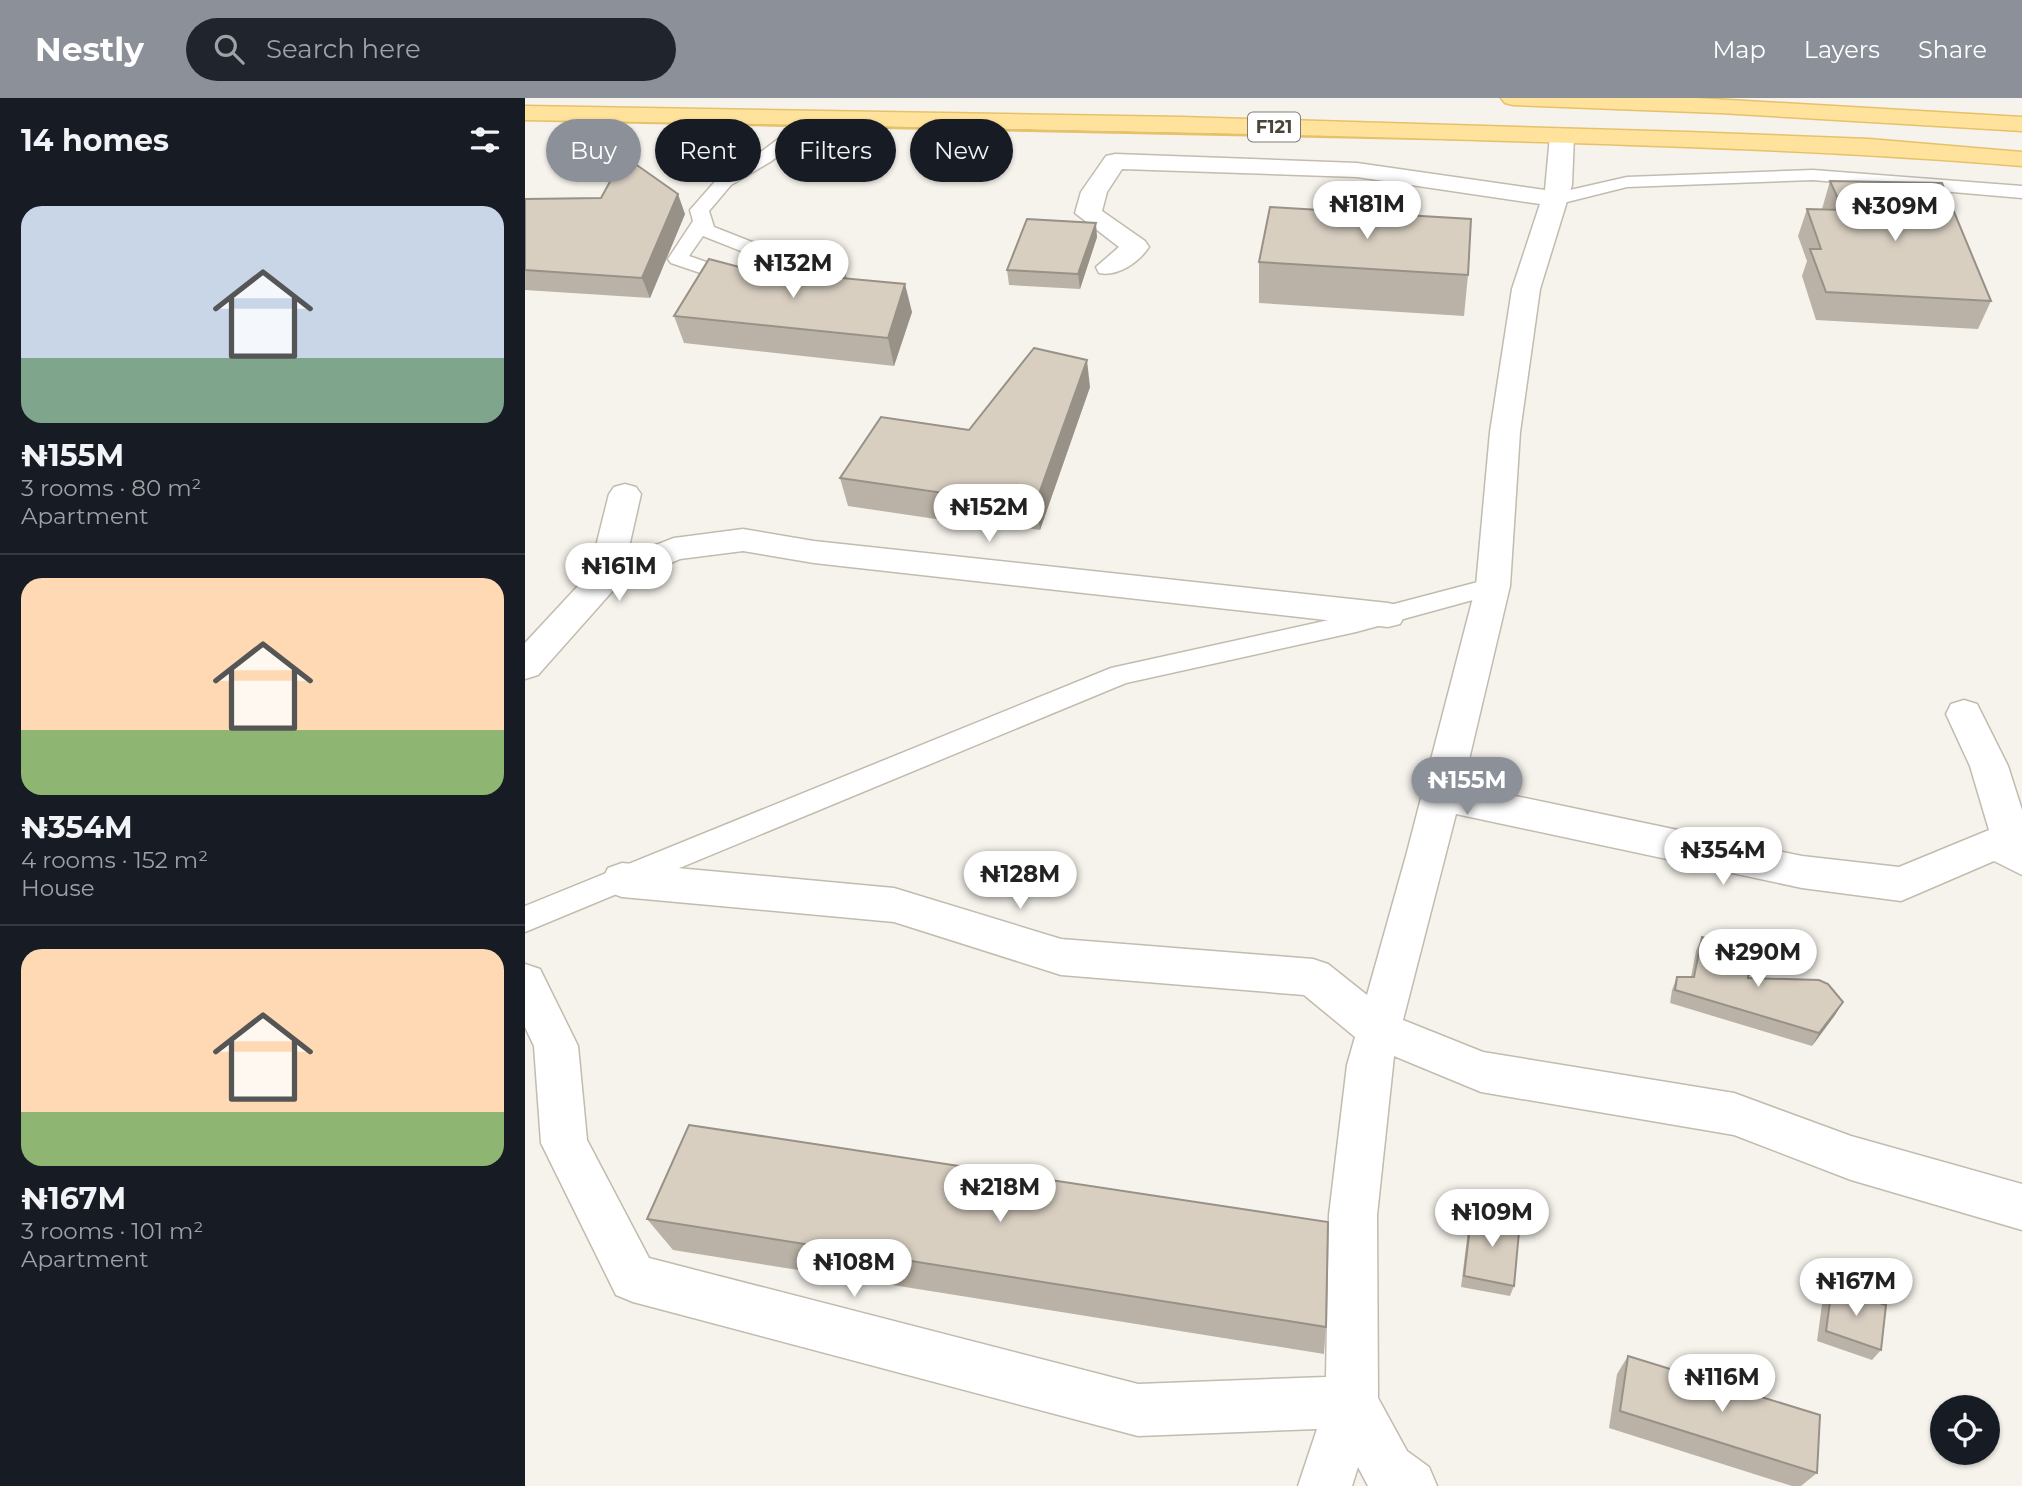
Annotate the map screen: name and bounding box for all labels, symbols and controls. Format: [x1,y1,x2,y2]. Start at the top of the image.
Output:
search box [186,18,676,81]
text: Nestly [35,29,144,69]
icon: search [210,30,248,68]
text: Search here [266,33,421,65]
text: Map [1712,35,1766,64]
text: Layers [1804,35,1880,64]
text: Share [1918,35,1987,64]
road number: F121 [1248,113,1300,142]
chip: Buy [546,119,641,182]
chip: Rent [655,119,761,182]
chip: Filters [775,119,896,182]
chip: New [910,119,1013,182]
icon: filters [466,121,504,159]
text: 14 homes [21,122,169,159]
pin: ₦181M [1318,181,1416,241]
pin: ₦309M [1846,184,1944,243]
text: ₦181M [1329,190,1405,218]
text: ₦309M [1852,192,1938,220]
pin: ₦132M [744,240,842,300]
text: ₦132M [754,249,832,277]
icon: home [200,251,326,377]
text: ₦155M [21,437,124,474]
text: 3 rooms · 80 m² [21,474,201,502]
pin: ₦152M [940,484,1038,544]
text: ₦152M [950,493,1028,521]
text: Apartment [21,502,149,530]
pin: ₦161M [570,544,668,603]
text: ₦161M [581,552,657,580]
icon: home [200,623,326,749]
pin: ₦155M [1418,758,1516,817]
text: ₦155M [1427,766,1507,794]
text: ₦354M [21,809,133,846]
pin: ₦354M [1674,828,1772,887]
text: ₦354M [1680,836,1766,864]
text: 4 rooms · 152 m² [21,846,208,874]
pin: ₦128M [971,852,1069,911]
text: ₦128M [980,860,1060,888]
text: House [21,874,95,902]
pin: ₦290M [1709,930,1807,989]
text: ₦290M [1715,938,1801,966]
icon: home [200,994,326,1120]
pin: ₦218M [951,1164,1049,1224]
text: ₦218M [960,1173,1040,1201]
text: ₦167M [21,1180,126,1217]
pin: ₦109M [1443,1190,1541,1249]
text: ₦109M [1451,1198,1533,1226]
text: 3 rooms · 101 m² [21,1217,203,1245]
pin: ₦108M [805,1240,903,1299]
text: Apartment [21,1245,149,1273]
text: ₦108M [813,1248,895,1276]
pin: ₦167M [1807,1258,1905,1318]
text: ₦167M [1816,1267,1896,1295]
pin: ₦116M [1673,1354,1771,1414]
text: ₦116M [1684,1363,1760,1391]
map controls [1930,1395,2000,1465]
button: locate [1930,1395,2000,1465]

